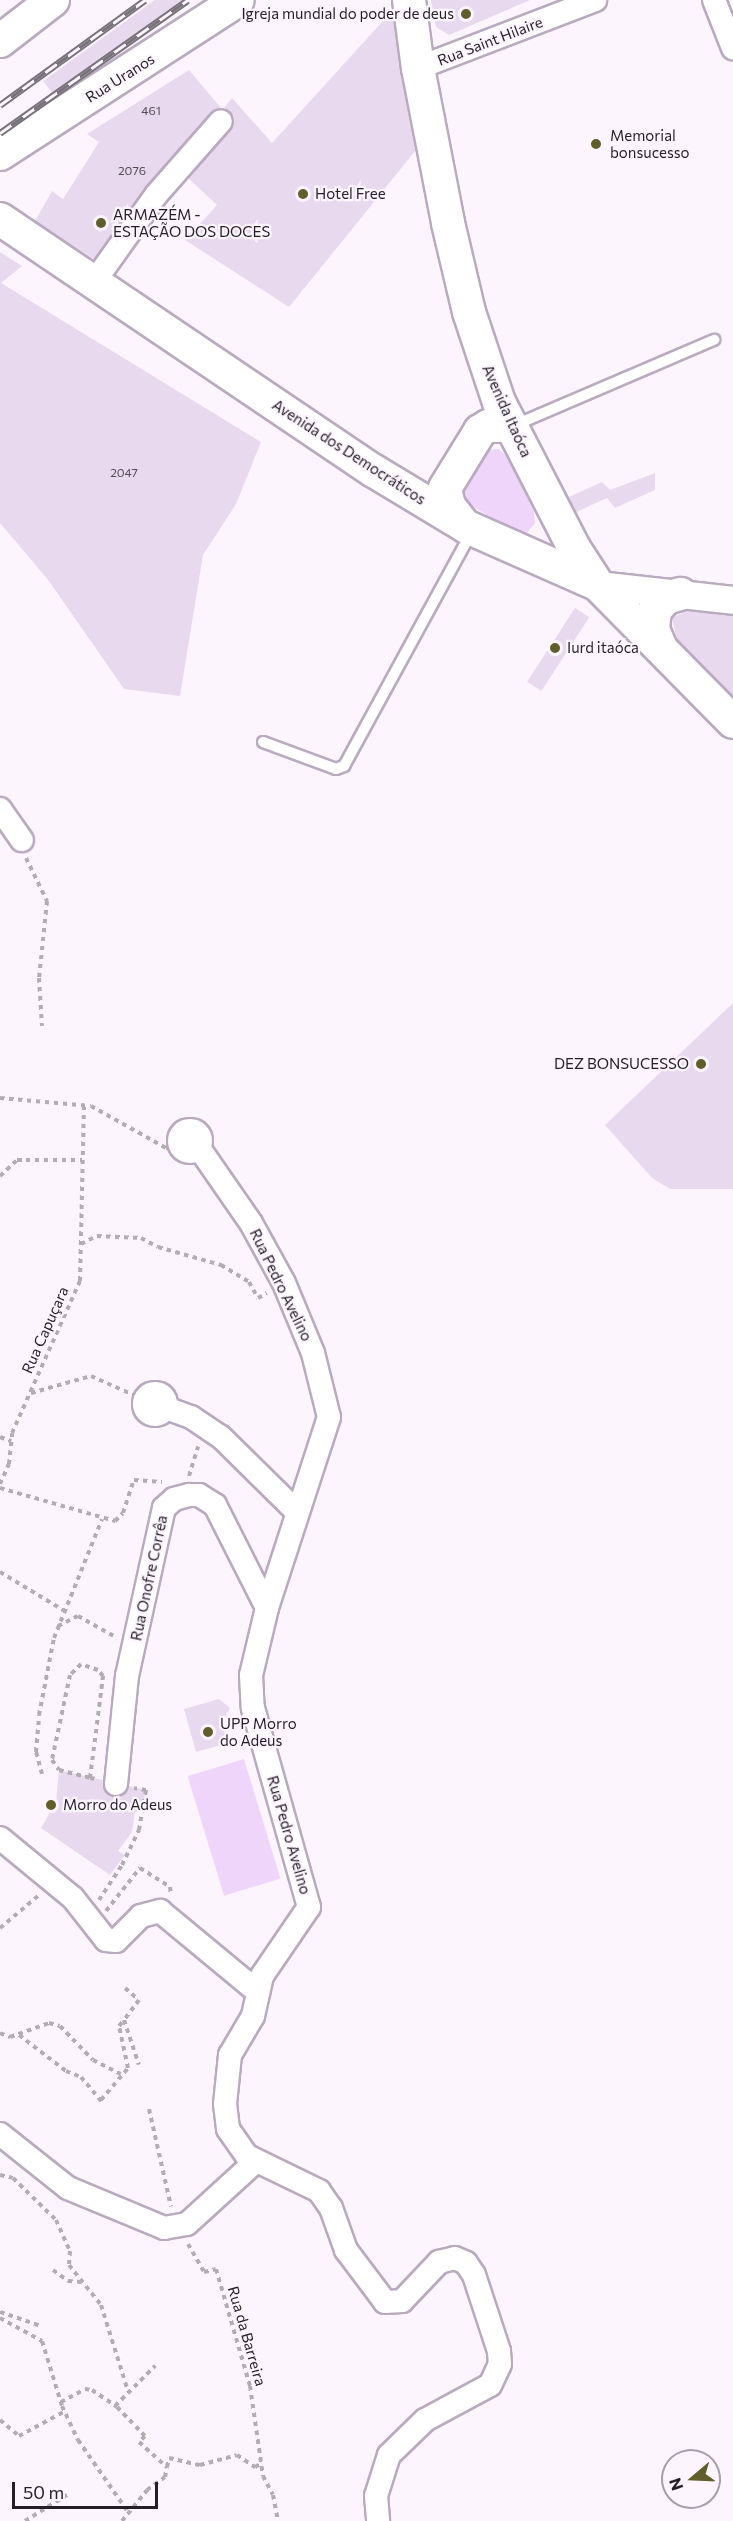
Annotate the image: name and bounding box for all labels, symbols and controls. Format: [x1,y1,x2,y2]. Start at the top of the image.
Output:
place label: Igreja mundial do poder de deus [241,5,454,23]
marker: Igreja mundial do poder de deus [459,7,473,21]
street label: Rua Saint Hilaire [435,13,545,69]
street label: Rua Uranos [82,50,158,106]
house number: 461 [141,104,161,118]
place label: Memorial bonsucesso [610,126,690,161]
marker: Memorial bonsucesso [587,135,605,153]
house number: 2076 [118,164,146,178]
place label: Hotel Free [315,185,386,203]
marker: Hotel Free [296,187,310,201]
place label: ARMAZÉM - ESTAÇÃO DOS DOCES [113,205,270,240]
marker: ARMAZÉM - ESTAÇÃO DOS DOCES [94,216,108,230]
street label: Avenida Itaóca [479,362,535,460]
street label: Avenida dos Democráticos [269,396,429,508]
house number: 2047 [110,466,138,480]
place label: Iurd itaóca [567,639,639,657]
marker: Iurd itaóca [548,641,562,655]
place label: DEZ BONSUCESSO [554,1055,689,1073]
marker: DEZ BONSUCESSO [694,1057,708,1071]
street label: Rua Pedro Avelino [246,1226,316,1344]
street label: Rua Capuçara [18,1284,72,1376]
street label: Rua Onofre Corrêa [127,1514,171,1642]
place label: UPP Morro do Adeus [220,1714,297,1749]
marker: UPP Morro do Adeus [201,1725,215,1739]
street label: Rua Pedro Avelino [263,1774,315,1896]
place label: Morro do Adeus [63,1796,172,1814]
marker: Morro do Adeus [44,1798,58,1812]
street label: Rua da Barreira [224,2284,270,2388]
north arrow [661,2449,721,2509]
scale bar [15,2470,160,2508]
text: N [664,2476,686,2493]
text: 50 m [23,2481,64,2503]

